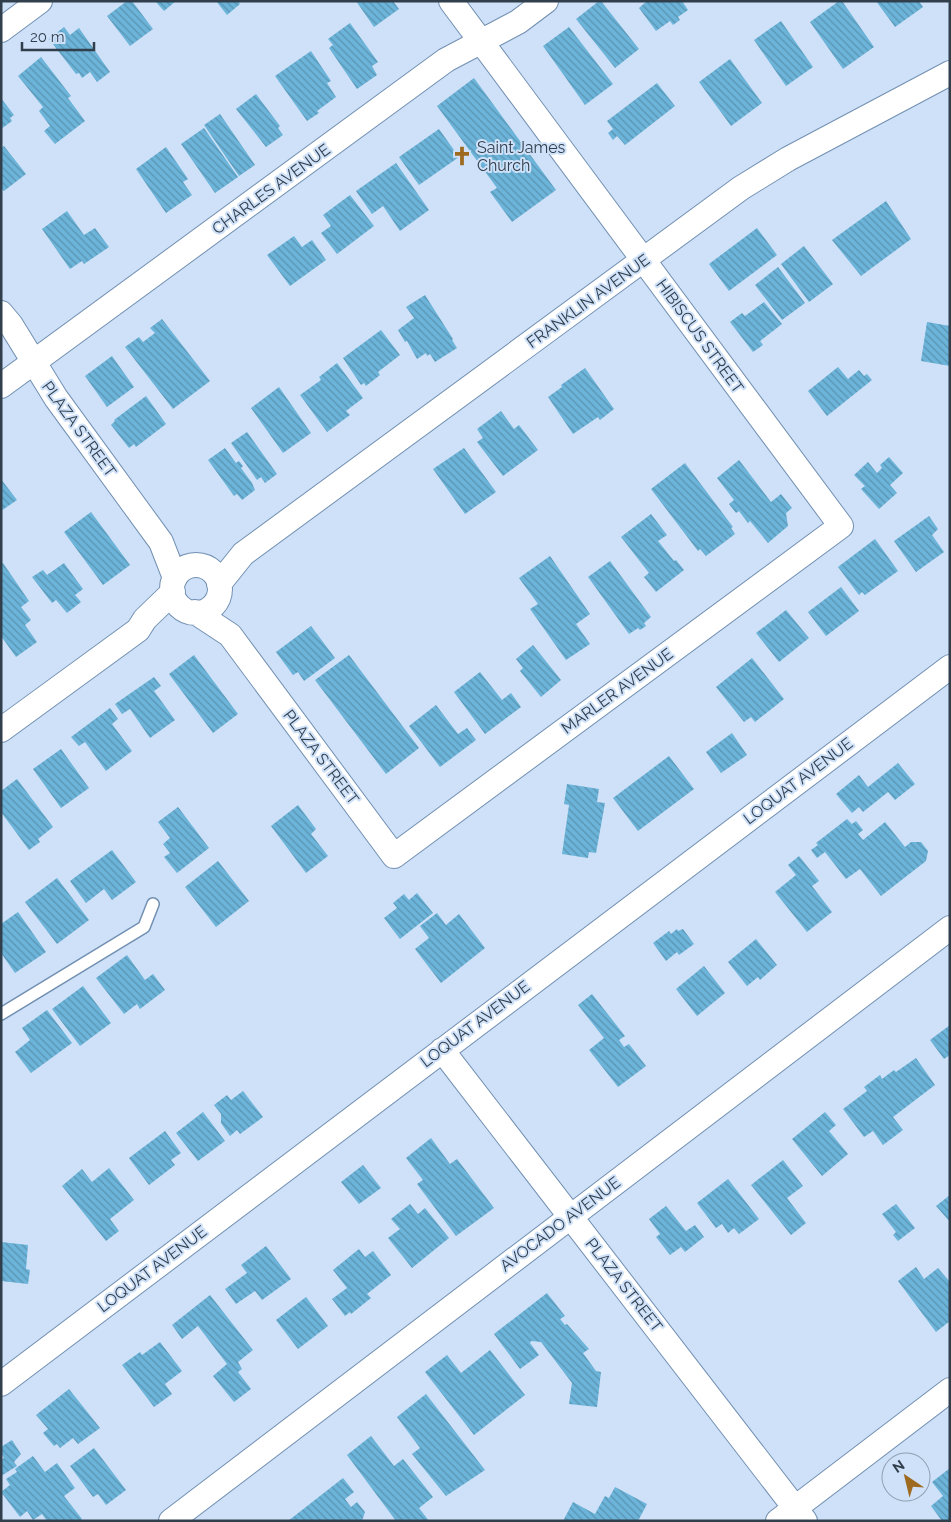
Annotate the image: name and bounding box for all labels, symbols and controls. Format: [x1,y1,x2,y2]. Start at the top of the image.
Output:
scale bar [22,20,95,52]
text: 20 m [30,28,65,46]
place label: Saint James Church [477,138,566,175]
street label: CHARLES AVENUE [208,140,334,238]
church icon: Saint James Church [451,145,473,167]
street label: FRANKLIN AVENUE [523,250,653,352]
street label: HIBISCUS STREET [652,275,748,397]
street label: PLAZA STREET [38,377,120,481]
street label: MARLER AVENUE [558,644,677,738]
street label: PLAZA STREET [279,706,363,808]
street label: LOQUAT AVENUE [740,734,857,828]
street label: LOQUAT AVENUE [417,977,534,1071]
street label: AVOCADO AVENUE [496,1172,624,1275]
street label: LOQUAT AVENUE [94,1222,211,1316]
street label: PLAZA STREET [582,1234,667,1336]
north arrow [881,1452,931,1502]
text: N [890,1457,908,1476]

